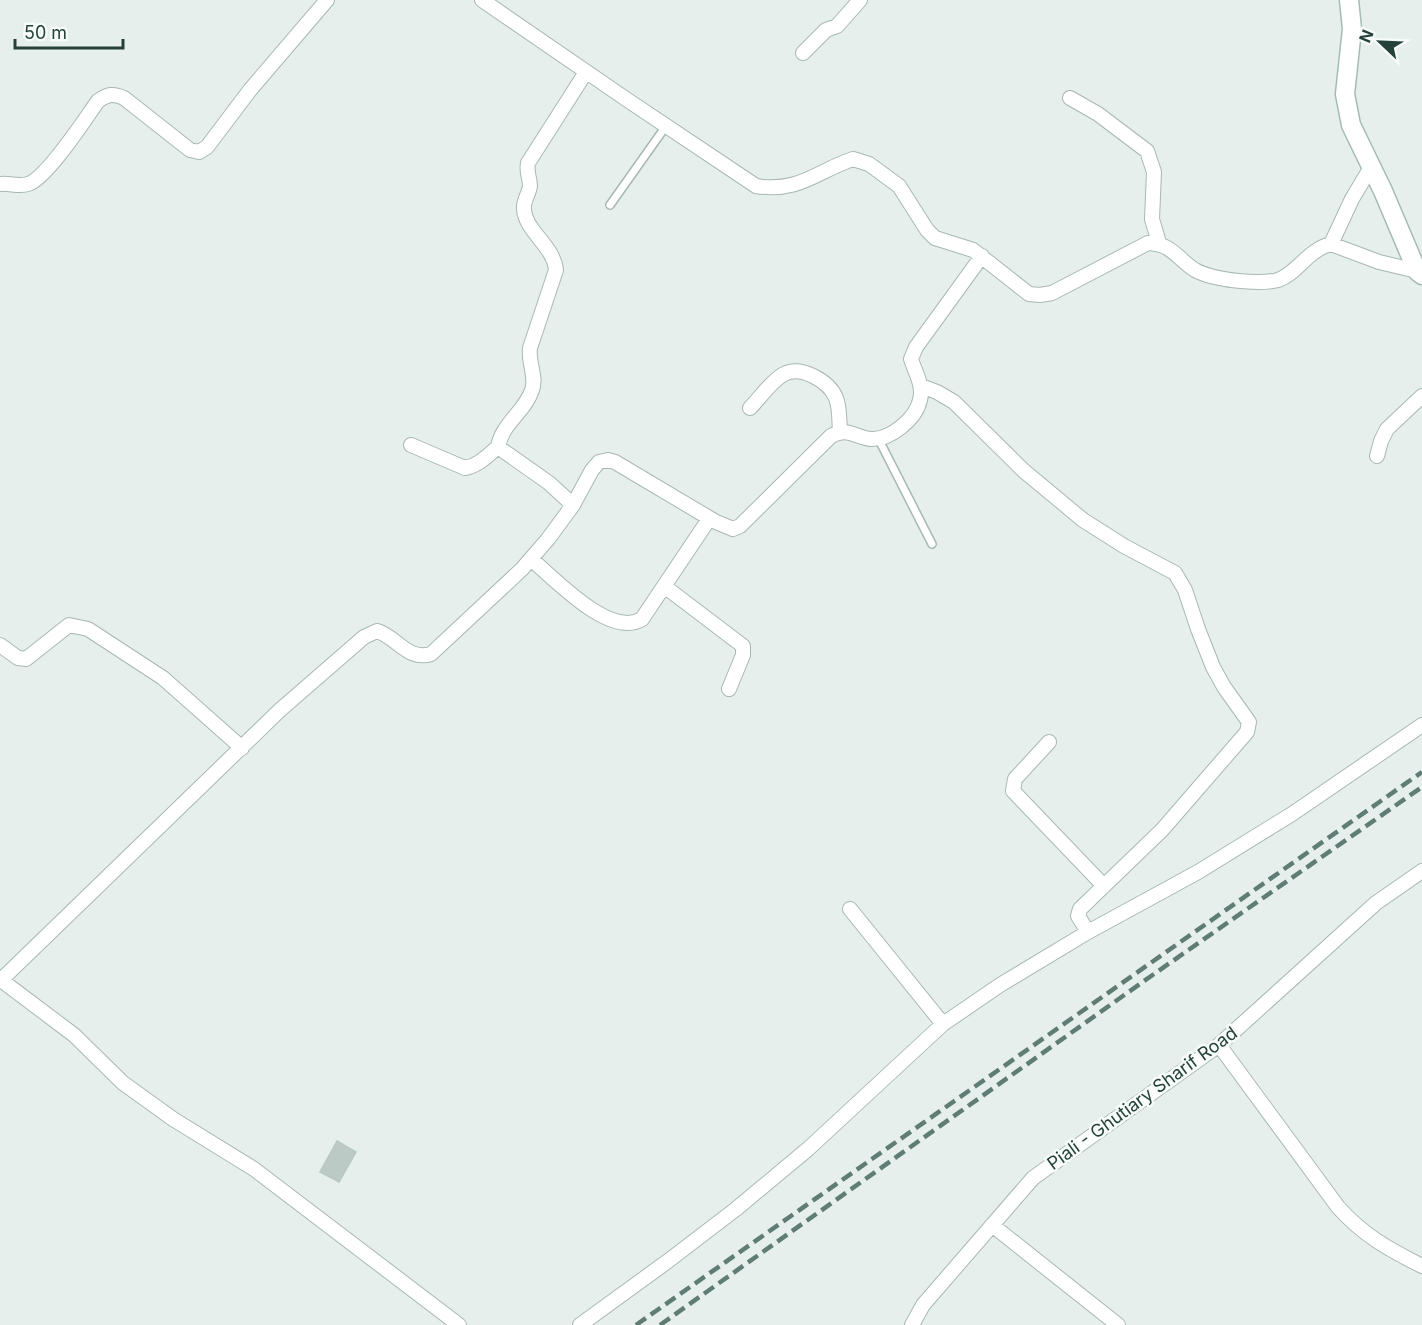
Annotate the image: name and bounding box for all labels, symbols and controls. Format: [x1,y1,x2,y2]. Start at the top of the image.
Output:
scale bar [15,12,123,50]
north arrow [1350,12,1410,72]
text: 50 m [24,22,67,43]
text: N [1355,27,1378,46]
street label: Piali - Ghutiary Sharif Road [1043,1022,1241,1174]

